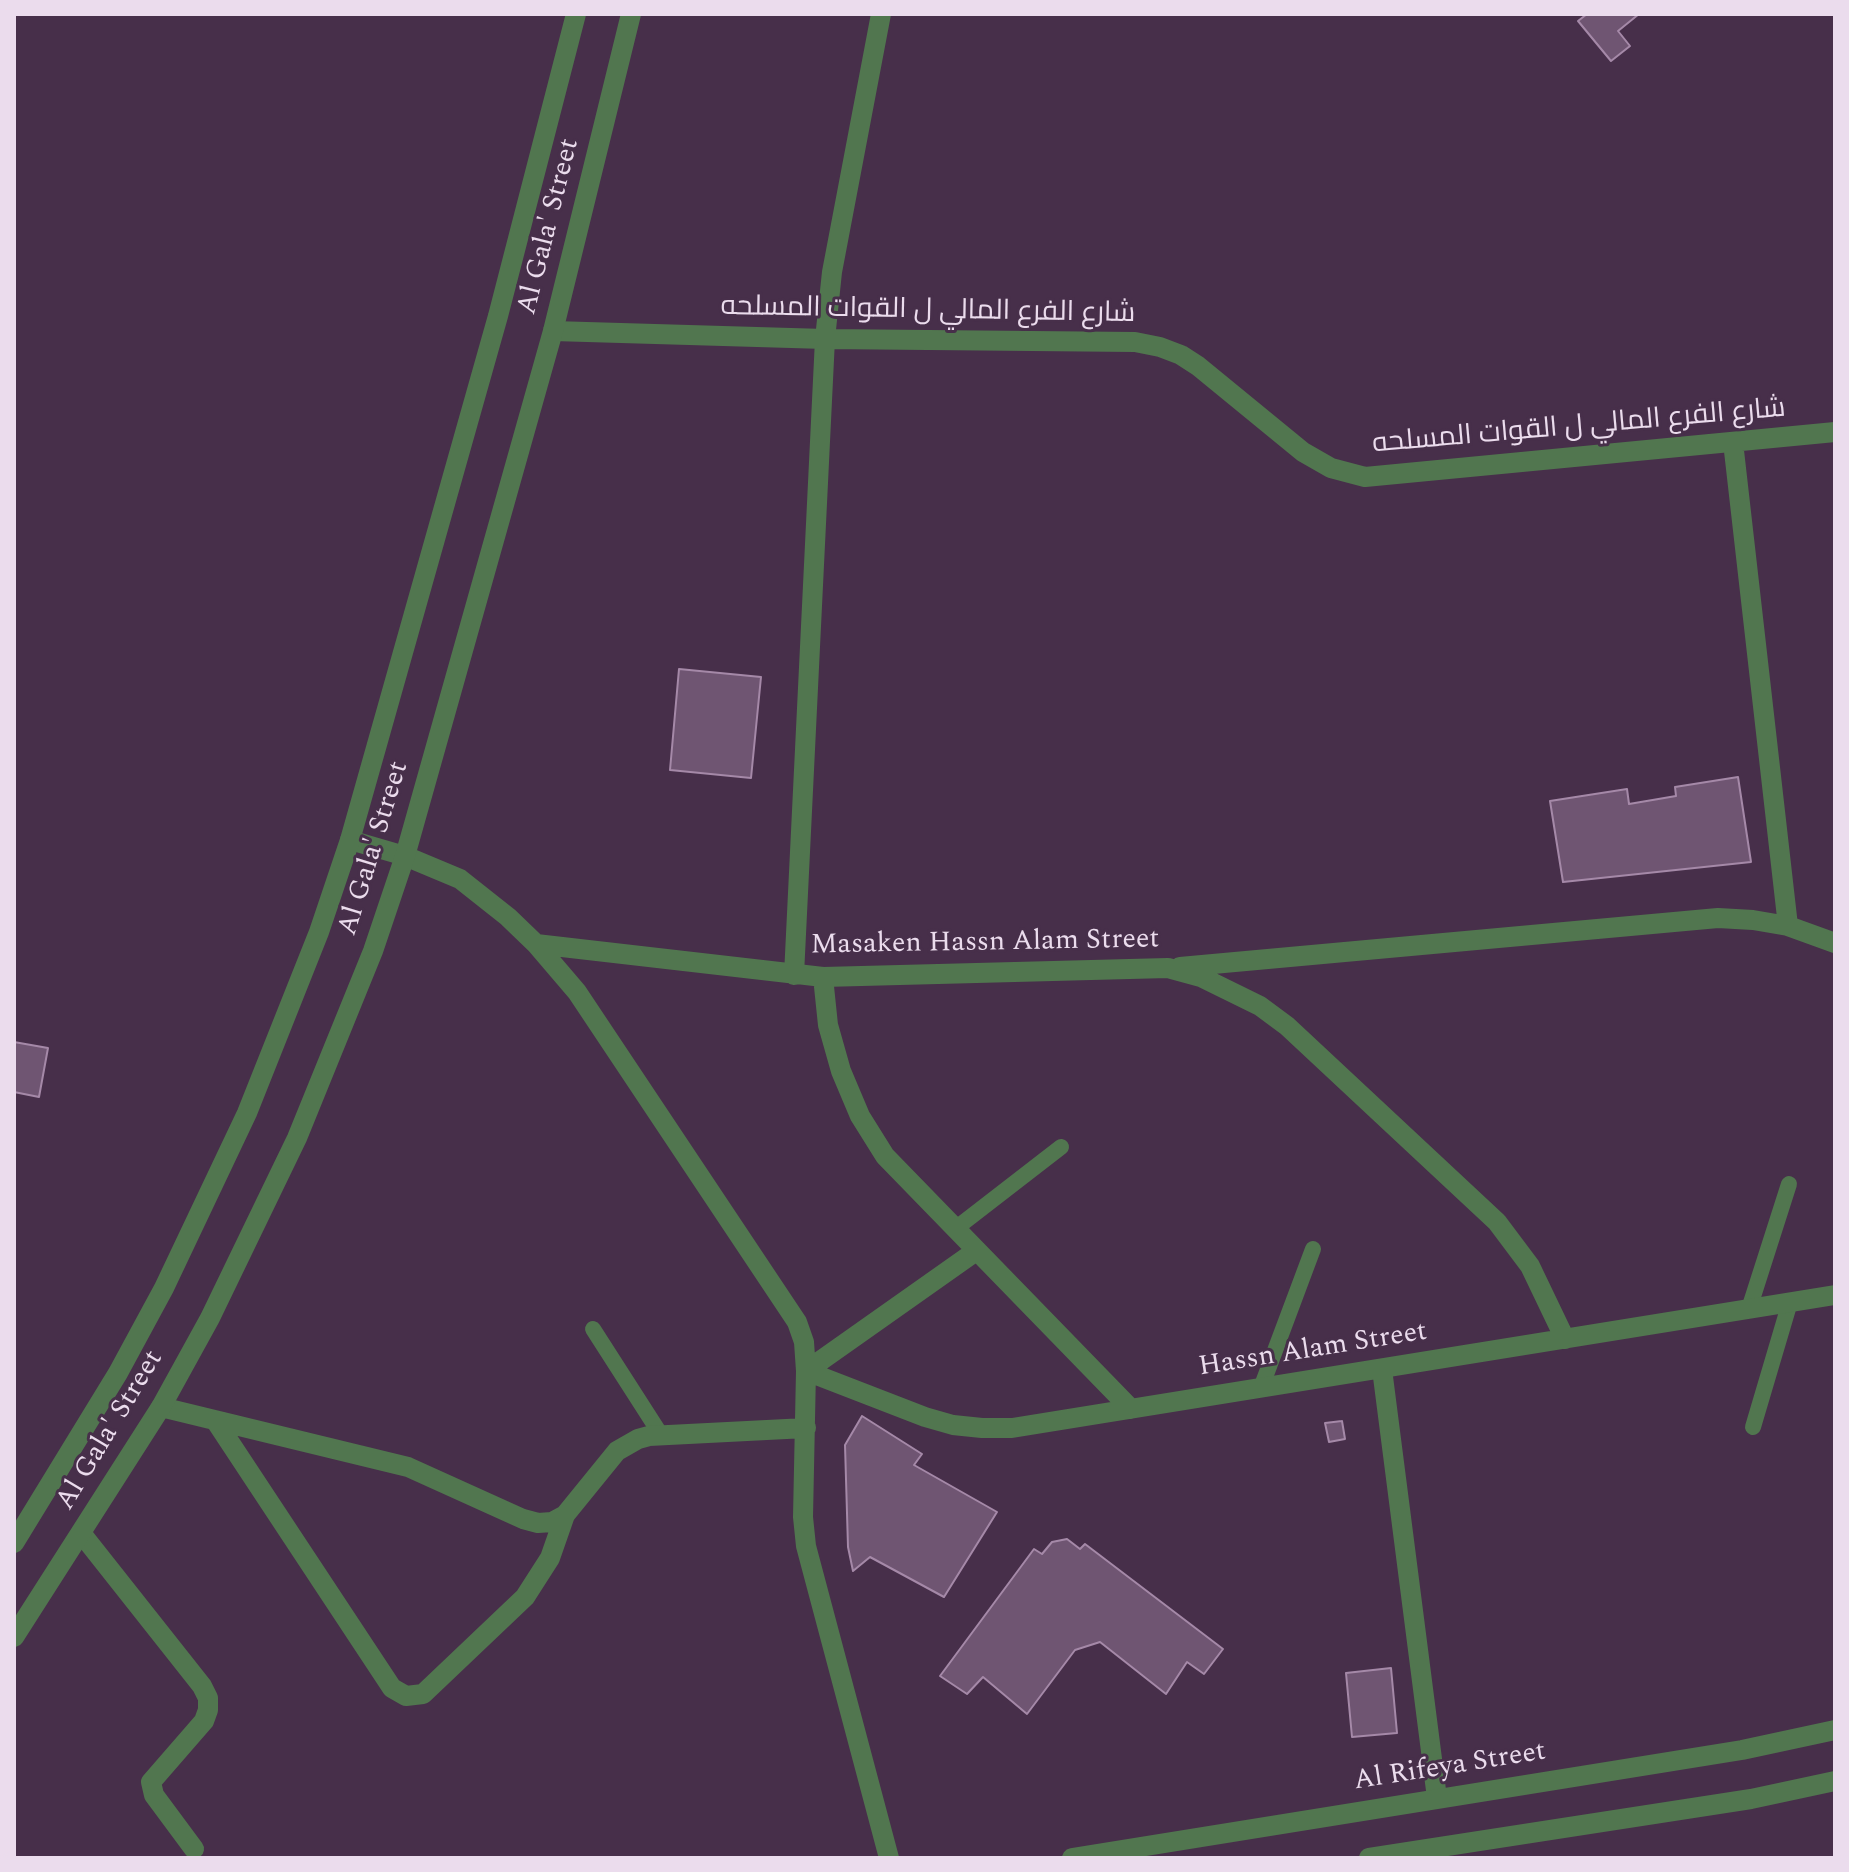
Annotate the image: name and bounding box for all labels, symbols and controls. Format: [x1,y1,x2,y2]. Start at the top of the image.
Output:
street label: Al Gala' Street [512,135,588,319]
street label: شارع الفرع المالي ل القوات المسلحه [720,292,1136,332]
street label: شارع الفرع المالي ل القوات المسلحه [1371,393,1787,463]
street label: Al Gala' Street [333,758,417,940]
street label: Masaken Hassn Alam Street [810,924,1160,964]
street label: Hassn Alam Street [1196,1316,1430,1386]
street label: Al Gala' Street [50,1345,172,1517]
street label: Al Rifeya Street [1352,1736,1548,1800]

